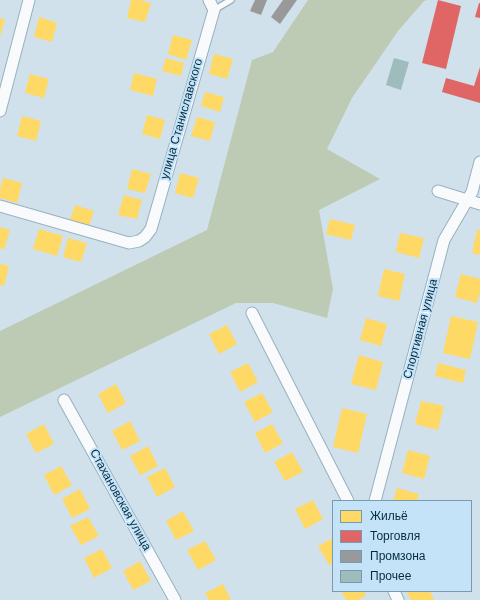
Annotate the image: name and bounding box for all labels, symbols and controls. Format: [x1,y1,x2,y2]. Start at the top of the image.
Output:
street label: улица Станиславского [158,57,206,181]
street label: Спортивная улица [401,277,441,381]
street label: Стахановская улица [86,447,154,553]
legend [332,500,472,592]
text: Жильё [370,508,408,524]
text: Торговля [370,528,420,544]
text: Промзона [370,548,425,564]
text: Прочее [370,568,411,584]

